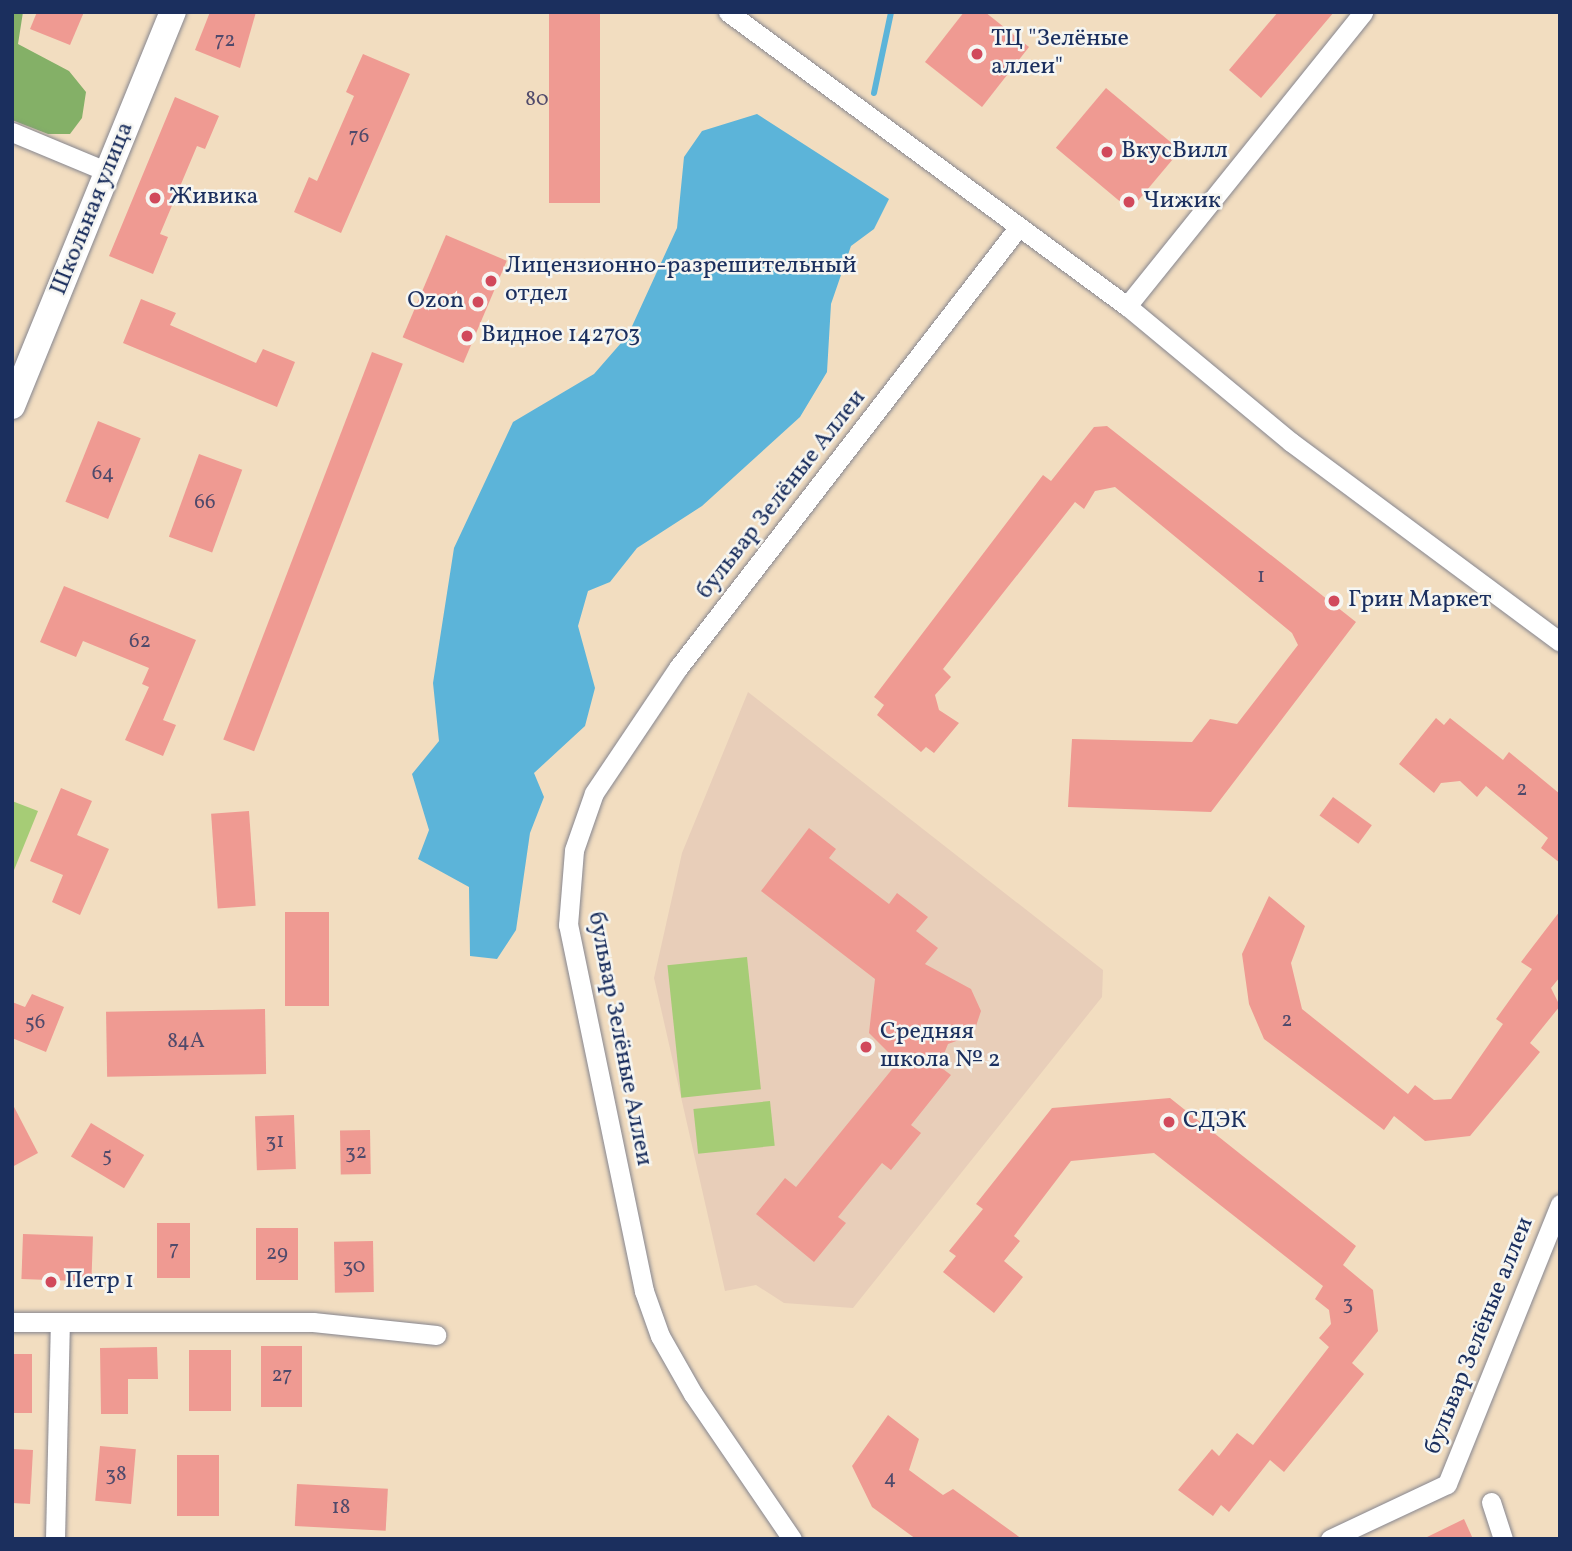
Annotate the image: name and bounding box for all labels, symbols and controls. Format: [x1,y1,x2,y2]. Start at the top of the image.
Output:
place label: ТЦ "Зелёные аллеи" [991,26,1129,82]
house number: 72 [214,28,236,54]
marker: ТЦ "Зелёные аллеи" [969,46,985,62]
house number: 80 [525,87,549,113]
street label: Школьная улица [45,118,141,300]
house number: 76 [349,124,369,150]
place label: ВкусВилл [1121,138,1228,166]
marker: ВкусВилл [1099,144,1115,160]
place label: Живика [169,184,258,212]
place label: Чижик [1143,188,1221,216]
marker: Живика [147,190,163,206]
marker: Чижик [1121,194,1137,210]
place label: Лицензионно-разрешительный отдел [505,253,857,309]
marker: Лицензионно-разрешительный отдел [483,273,499,289]
place label: Ozon [407,288,464,316]
marker: Ozon [470,294,486,310]
place label: Видное 142703 [481,322,640,350]
marker: Видное 142703 [459,328,475,344]
street label: бульвар Зелёные Аллеи [691,385,873,605]
house number: 64 [92,461,114,487]
house number: 66 [194,490,216,516]
house number: 1 [1257,564,1265,590]
place label: Грин Маркет [1348,587,1491,615]
marker: Грин Маркет [1326,593,1342,609]
house number: 62 [129,629,151,655]
house number: 2 [1516,777,1528,803]
street label: бульвар Зелёные Аллеи [580,910,658,1168]
house number: 2 [1281,1008,1293,1034]
house number: 56 [25,1010,45,1036]
place label: Средняя школа № 2 [880,1019,1001,1075]
house number: 84А [167,1029,205,1055]
marker: Средняя школа № 2 [858,1039,874,1055]
place label: СДЭК [1183,1108,1247,1136]
marker: СДЭК [1161,1114,1177,1130]
house number: 31 [266,1129,284,1155]
house number: 32 [345,1140,367,1166]
house number: 5 [102,1143,112,1169]
street label: бульвар Зелёные аллеи [1419,1213,1541,1459]
house number: 7 [169,1237,179,1263]
house number: 29 [266,1241,288,1267]
house number: 30 [343,1254,365,1280]
place label: Петр 1 [65,1268,134,1296]
marker: Петр 1 [43,1274,59,1290]
house number: 3 [1343,1291,1353,1317]
house number: 27 [272,1363,292,1389]
house number: 38 [105,1462,127,1488]
house number: 4 [884,1466,896,1492]
house number: 18 [332,1495,350,1521]

